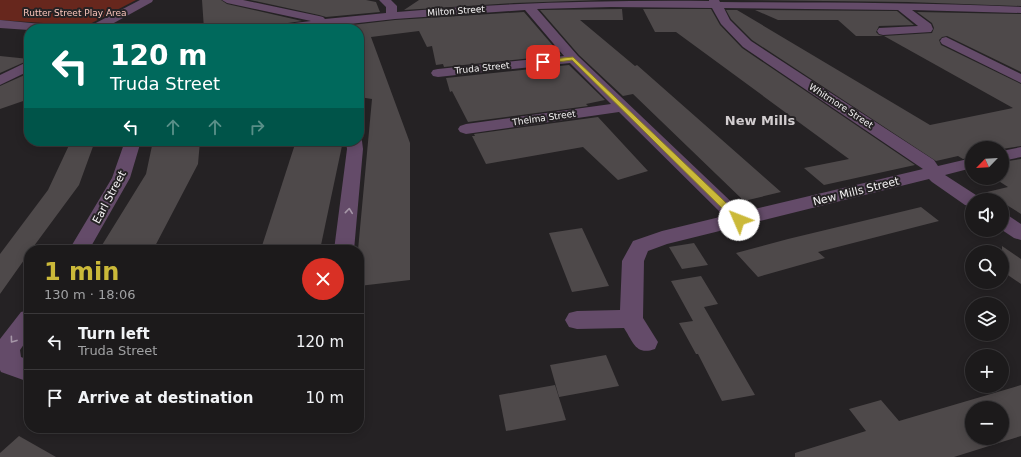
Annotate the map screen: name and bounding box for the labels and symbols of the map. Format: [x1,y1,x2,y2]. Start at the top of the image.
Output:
street label: Milton Street [427,4,486,18]
park label: Rutter Street Play Area [23,8,127,18]
pin [526,45,560,79]
street label: Truda Street [453,60,510,76]
street label: Whitmore Street [807,82,875,131]
street label: Thelma Street [511,109,577,128]
district label: New Mills [725,113,795,128]
north arrow [965,141,1009,185]
street label: Earl Street [90,168,129,226]
street label: New Mills Street [811,174,901,209]
position arrow [718,199,760,241]
one-way arrow [344,208,353,214]
one-way arrow [10,336,18,343]

